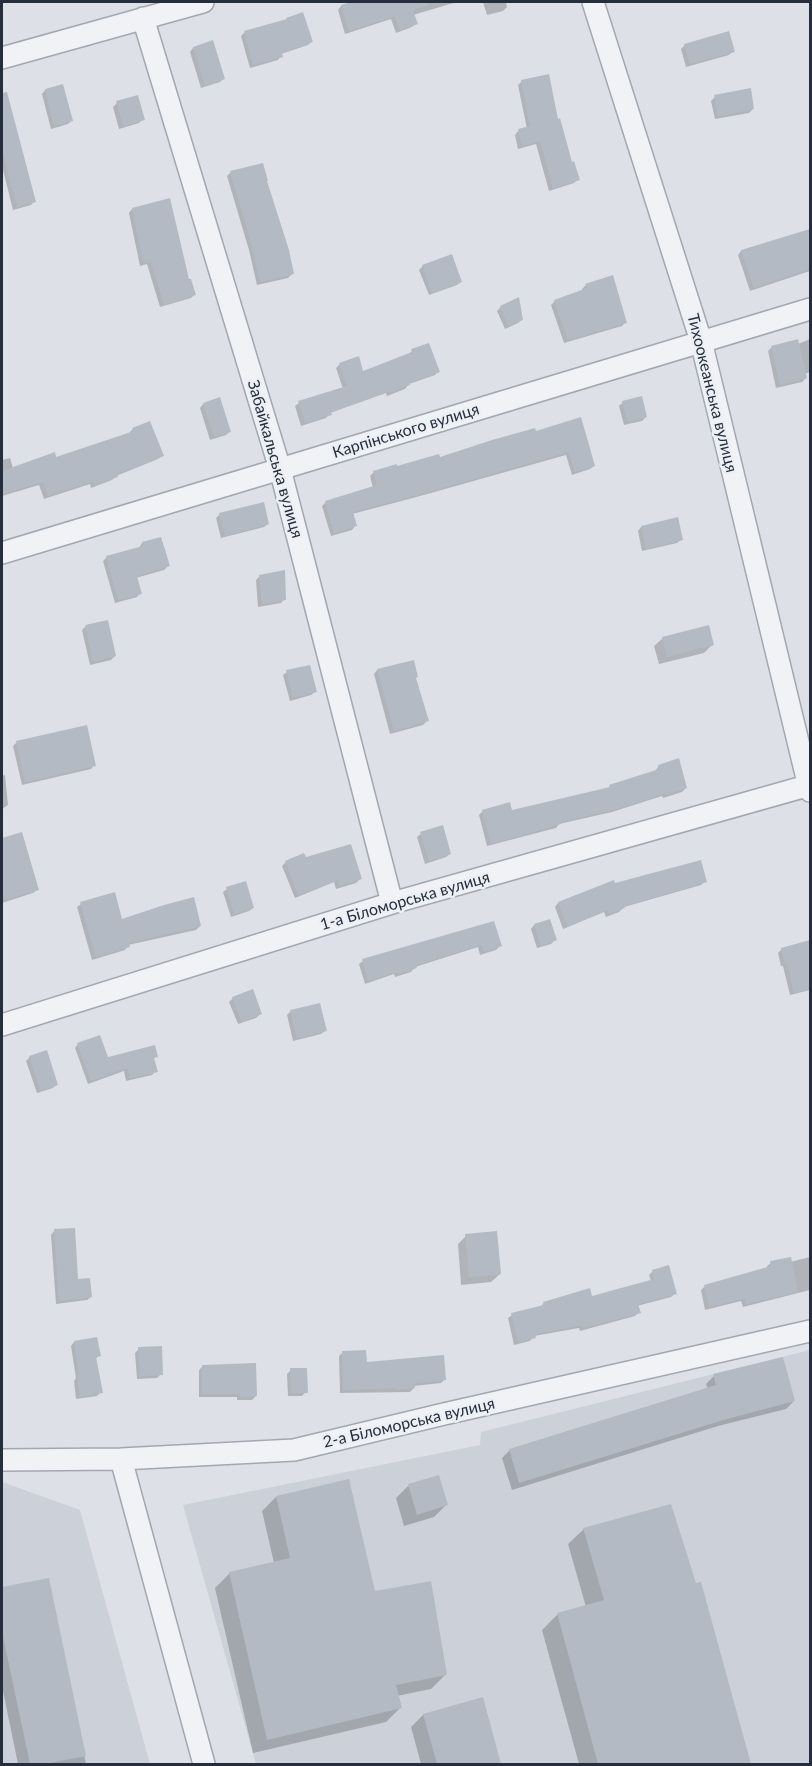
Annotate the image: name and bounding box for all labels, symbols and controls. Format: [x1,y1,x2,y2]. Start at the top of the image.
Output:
street label: Тихоокеанська вулиця [683,312,741,474]
street label: Забайкальська вулиця [243,378,307,540]
street label: Карпінського вулиця [330,400,482,462]
street label: 1-а Біломорська вулиця [318,868,492,934]
street label: 2-а Біломорська вулиця [321,1394,497,1452]

